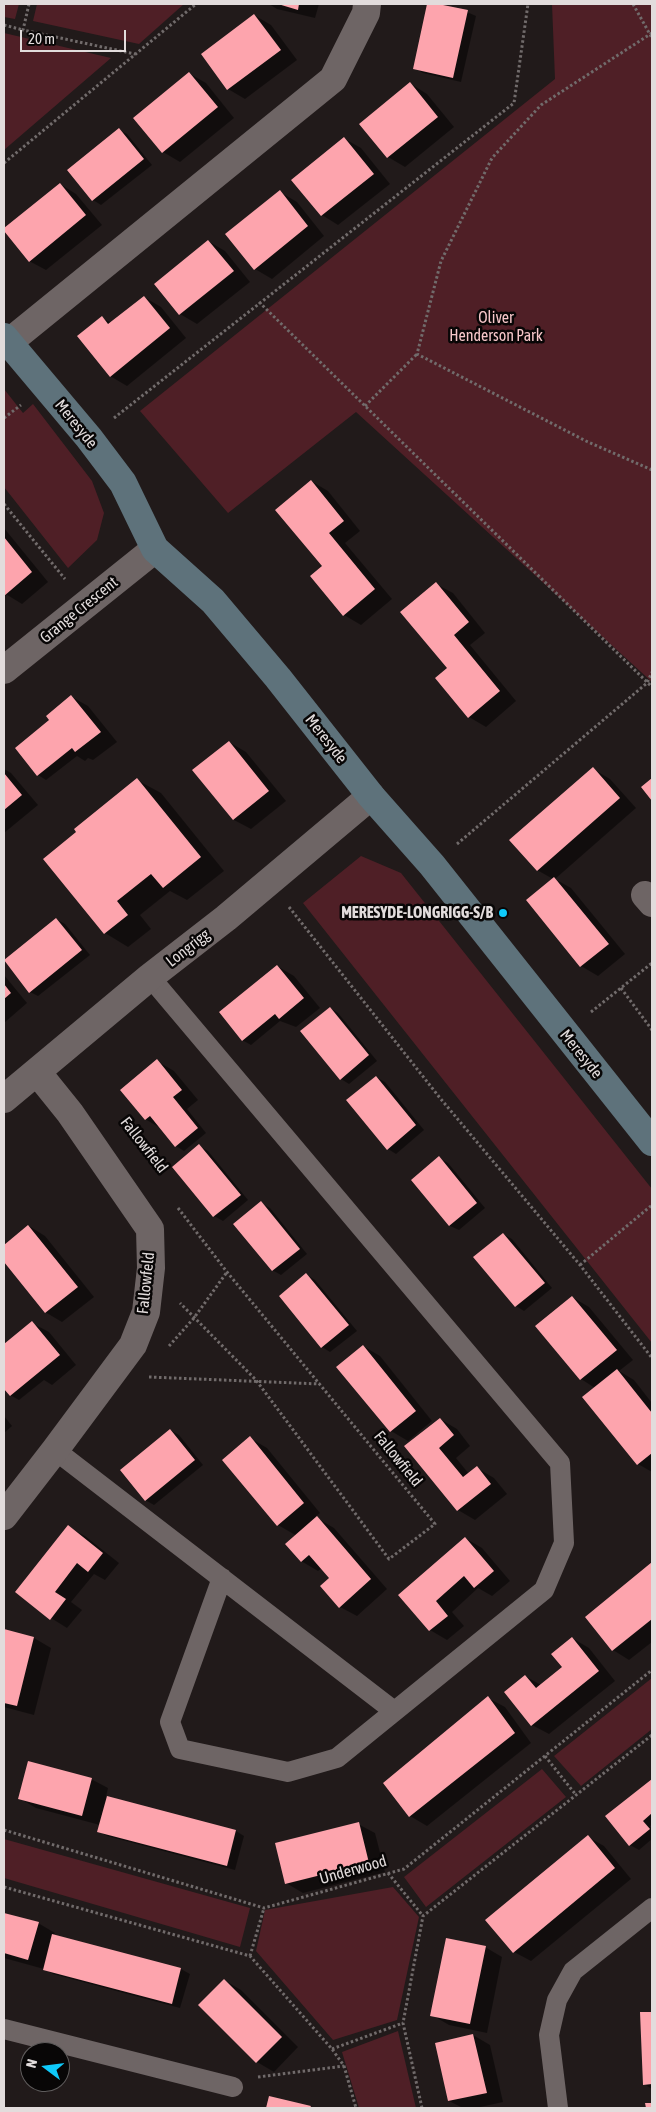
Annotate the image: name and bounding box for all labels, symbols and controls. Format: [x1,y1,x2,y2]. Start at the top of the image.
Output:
scale bar [22,20,129,52]
text: 20 m [28,30,55,47]
park label: Oliver Henderson Park [449,308,543,346]
street label: Meresyde [51,396,101,452]
street label: Grange Crescent [36,573,122,647]
street label: Meresyde [301,711,351,767]
place label: MERESYDE-LONGRIGG-S/B [341,903,493,923]
marker: MERESYDE-LONGRIGG-S/B [497,907,509,919]
street label: Longrigg [162,925,214,971]
street label: Meresyde [556,1026,606,1082]
street label: Fallowfield [116,1113,172,1177]
street label: Fallowfeld [133,1251,159,1315]
street label: Fallowfield [370,1427,426,1491]
street label: Underwood [317,1851,389,1889]
north arrow [20,2042,70,2092]
text: N [23,2057,40,2069]

